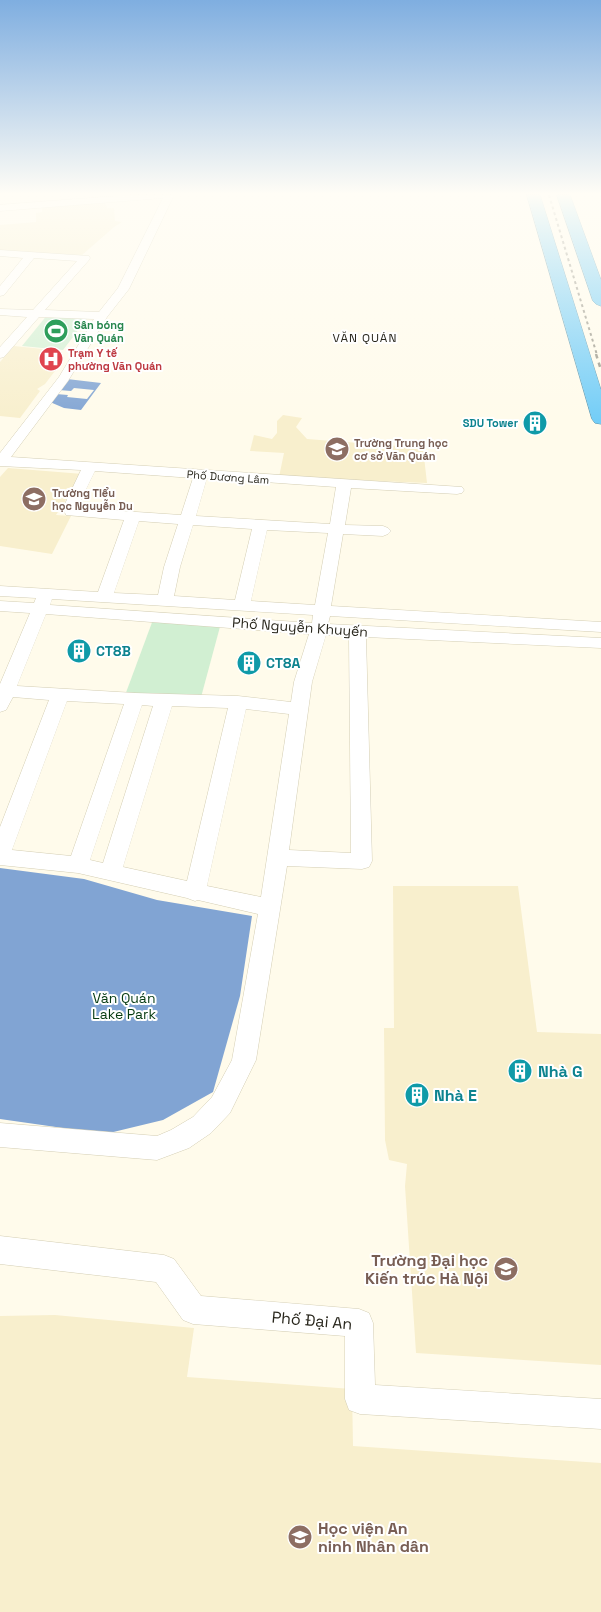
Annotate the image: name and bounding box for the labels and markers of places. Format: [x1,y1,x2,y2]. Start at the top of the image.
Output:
sports icon: Sân bóng Văn Quán [43,318,69,344]
place label: Sân bóng Văn Quán [74,318,124,345]
hospital icon: Trạm Y tế phường Văn Quán [38,346,64,372]
place label: Trạm Y tế phường Văn Quán [68,346,162,373]
building icon: SDU Tower [522,410,548,436]
place label: SDU Tower [463,416,519,430]
school or university icon: Trường Trung học cơ sở Văn Quán [324,436,350,462]
place label: Trường Trung học cơ sở Văn Quán [354,436,448,463]
school or university icon: Trường Tiểu học Nguyễn Du [21,486,47,512]
place label: Trường Tiểu học Nguyễn Du [52,486,133,513]
building icon: CT8B [66,638,92,664]
place label: CT8B [96,642,131,660]
building icon: CT8A [236,650,262,676]
place label: CT8A [266,654,300,672]
building icon: Nhà G [507,1058,533,1084]
place label: Nhà G [538,1061,582,1082]
building icon: Nhà E [404,1082,430,1108]
place label: Nhà E [434,1085,477,1106]
place label: Trường Đại học Kiến trúc Hà Nội [365,1250,488,1289]
school or university icon: Trường Đại học Kiến trúc Hà Nội [493,1256,519,1282]
place label: Học viện An ninh Nhân dân [318,1518,429,1557]
school or university icon: Học viện An ninh Nhân dân [287,1524,313,1550]

